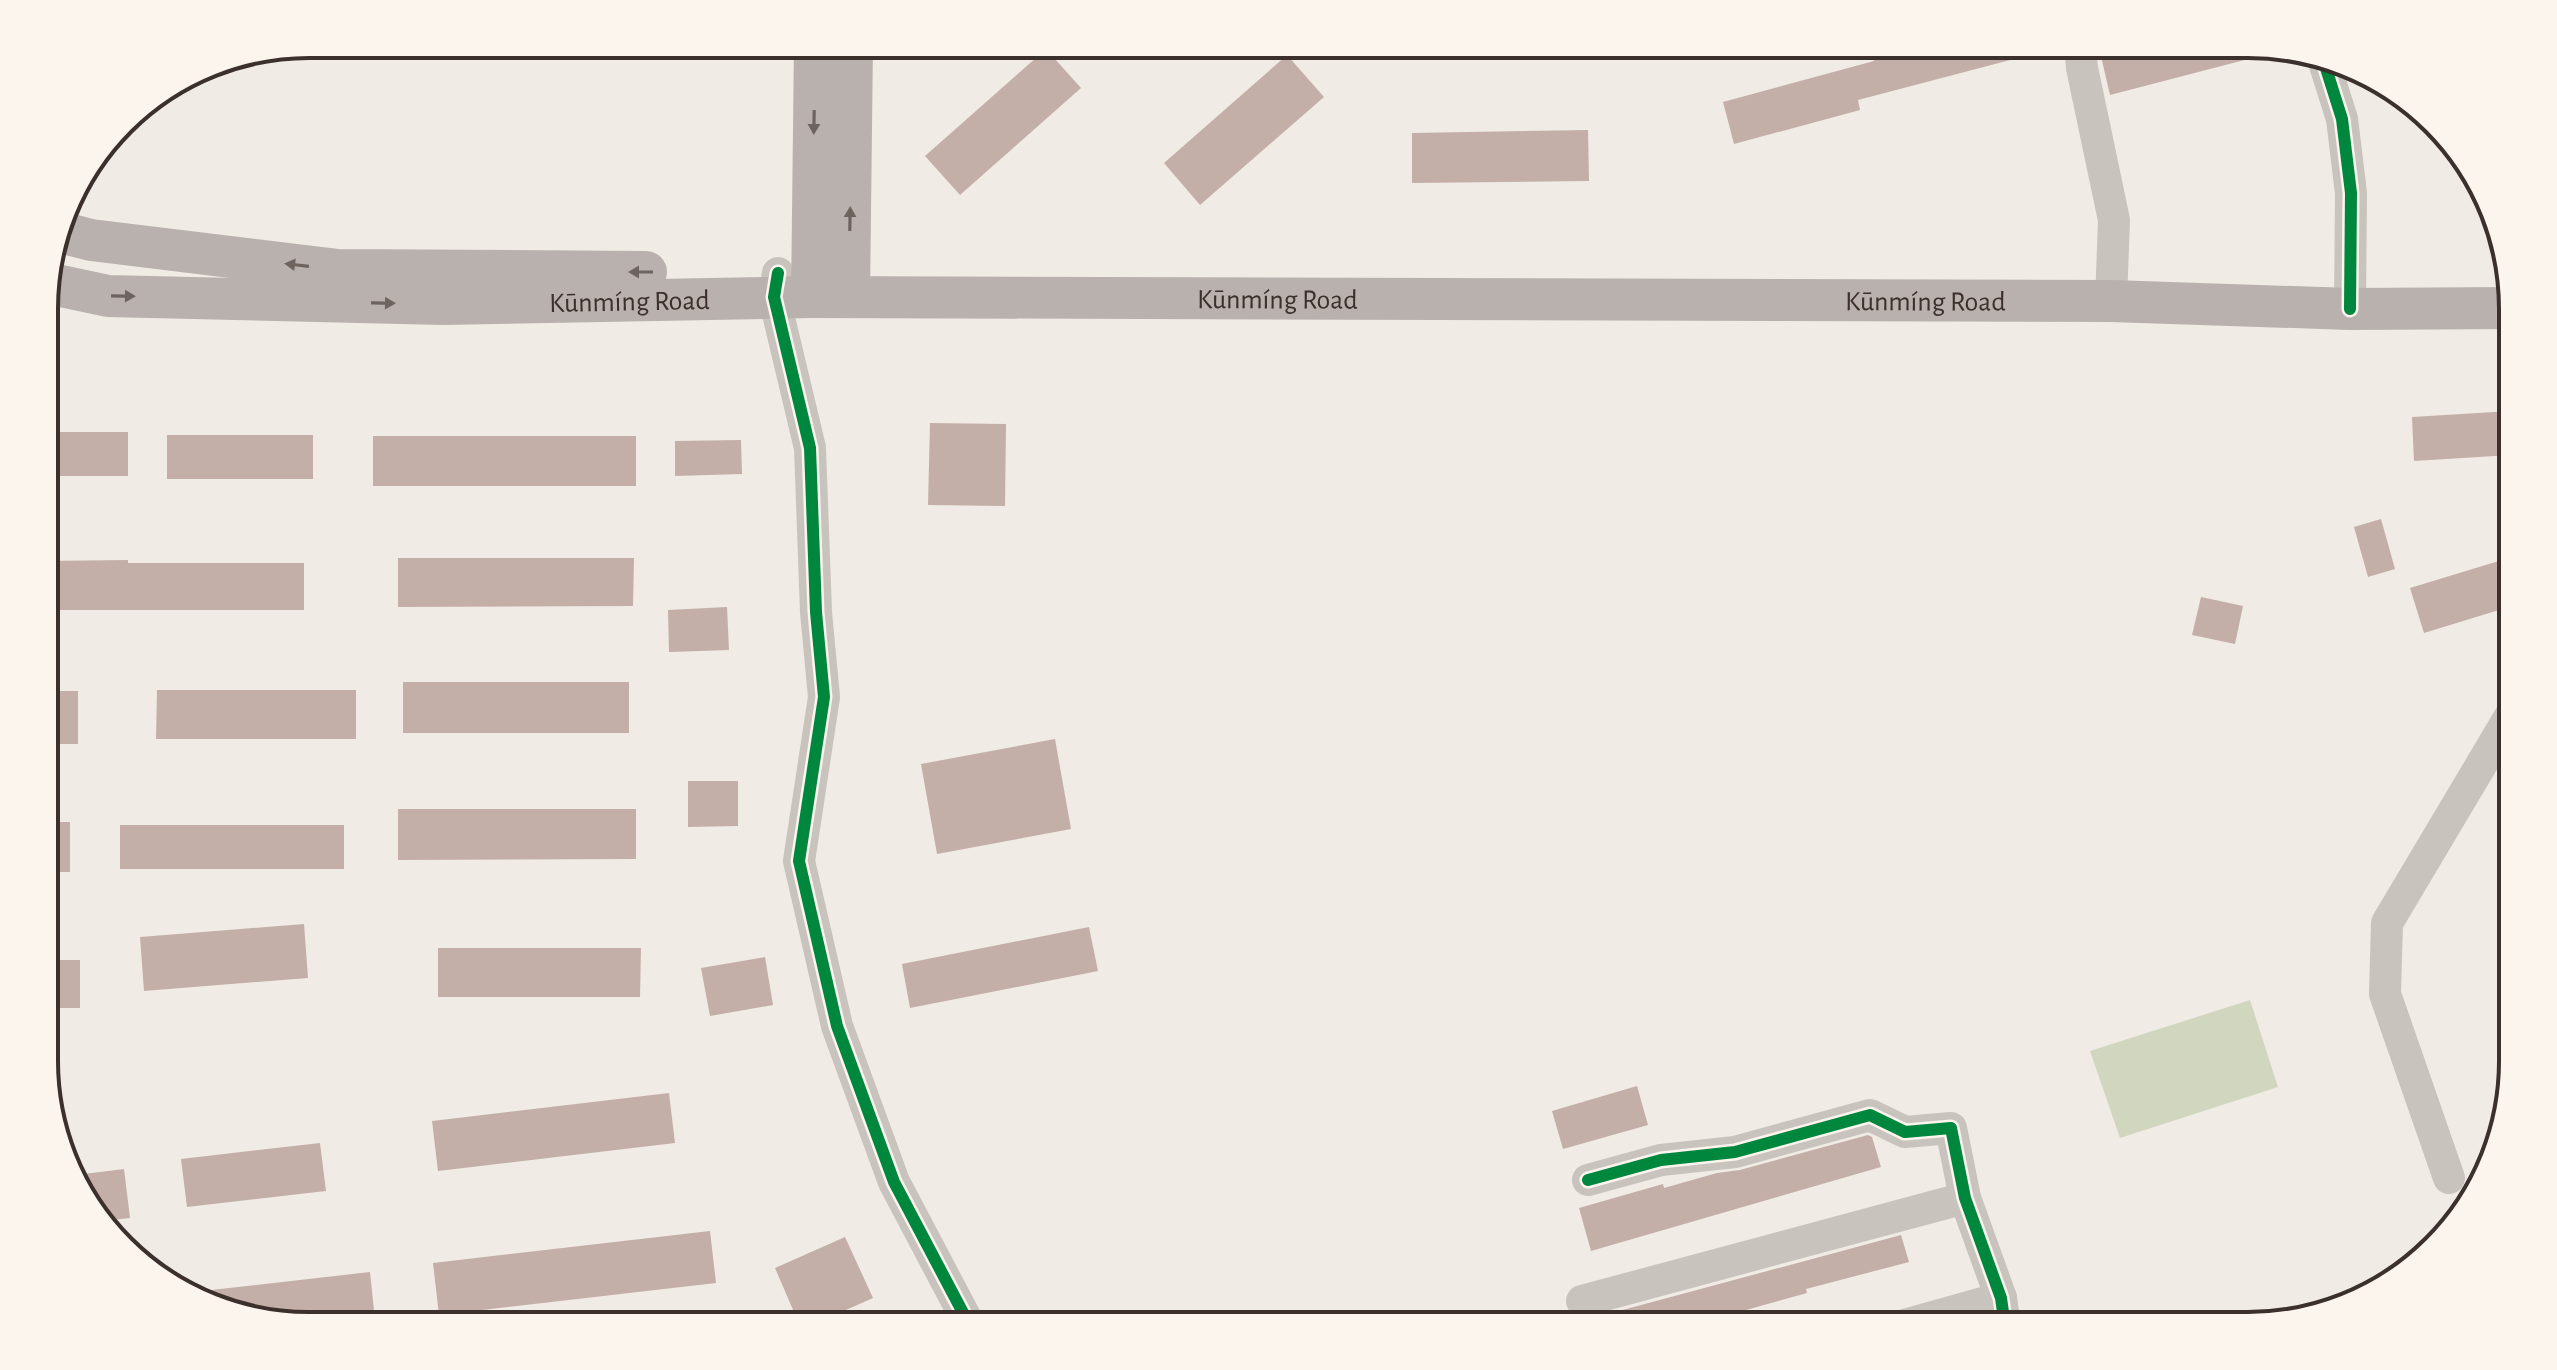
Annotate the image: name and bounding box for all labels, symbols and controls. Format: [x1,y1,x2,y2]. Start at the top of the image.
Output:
one-way arrow [808,110,820,135]
one-way arrow [843,206,856,231]
one-way arrow [284,258,309,271]
one-way arrow [628,266,653,278]
street label: Kūnmíng Road [1197,286,1358,315]
street label: Kūnmíng Road [549,287,710,318]
street label: Kūnmíng Road [1845,288,2006,317]
one-way arrow [111,290,136,303]
one-way arrow [371,297,396,309]

